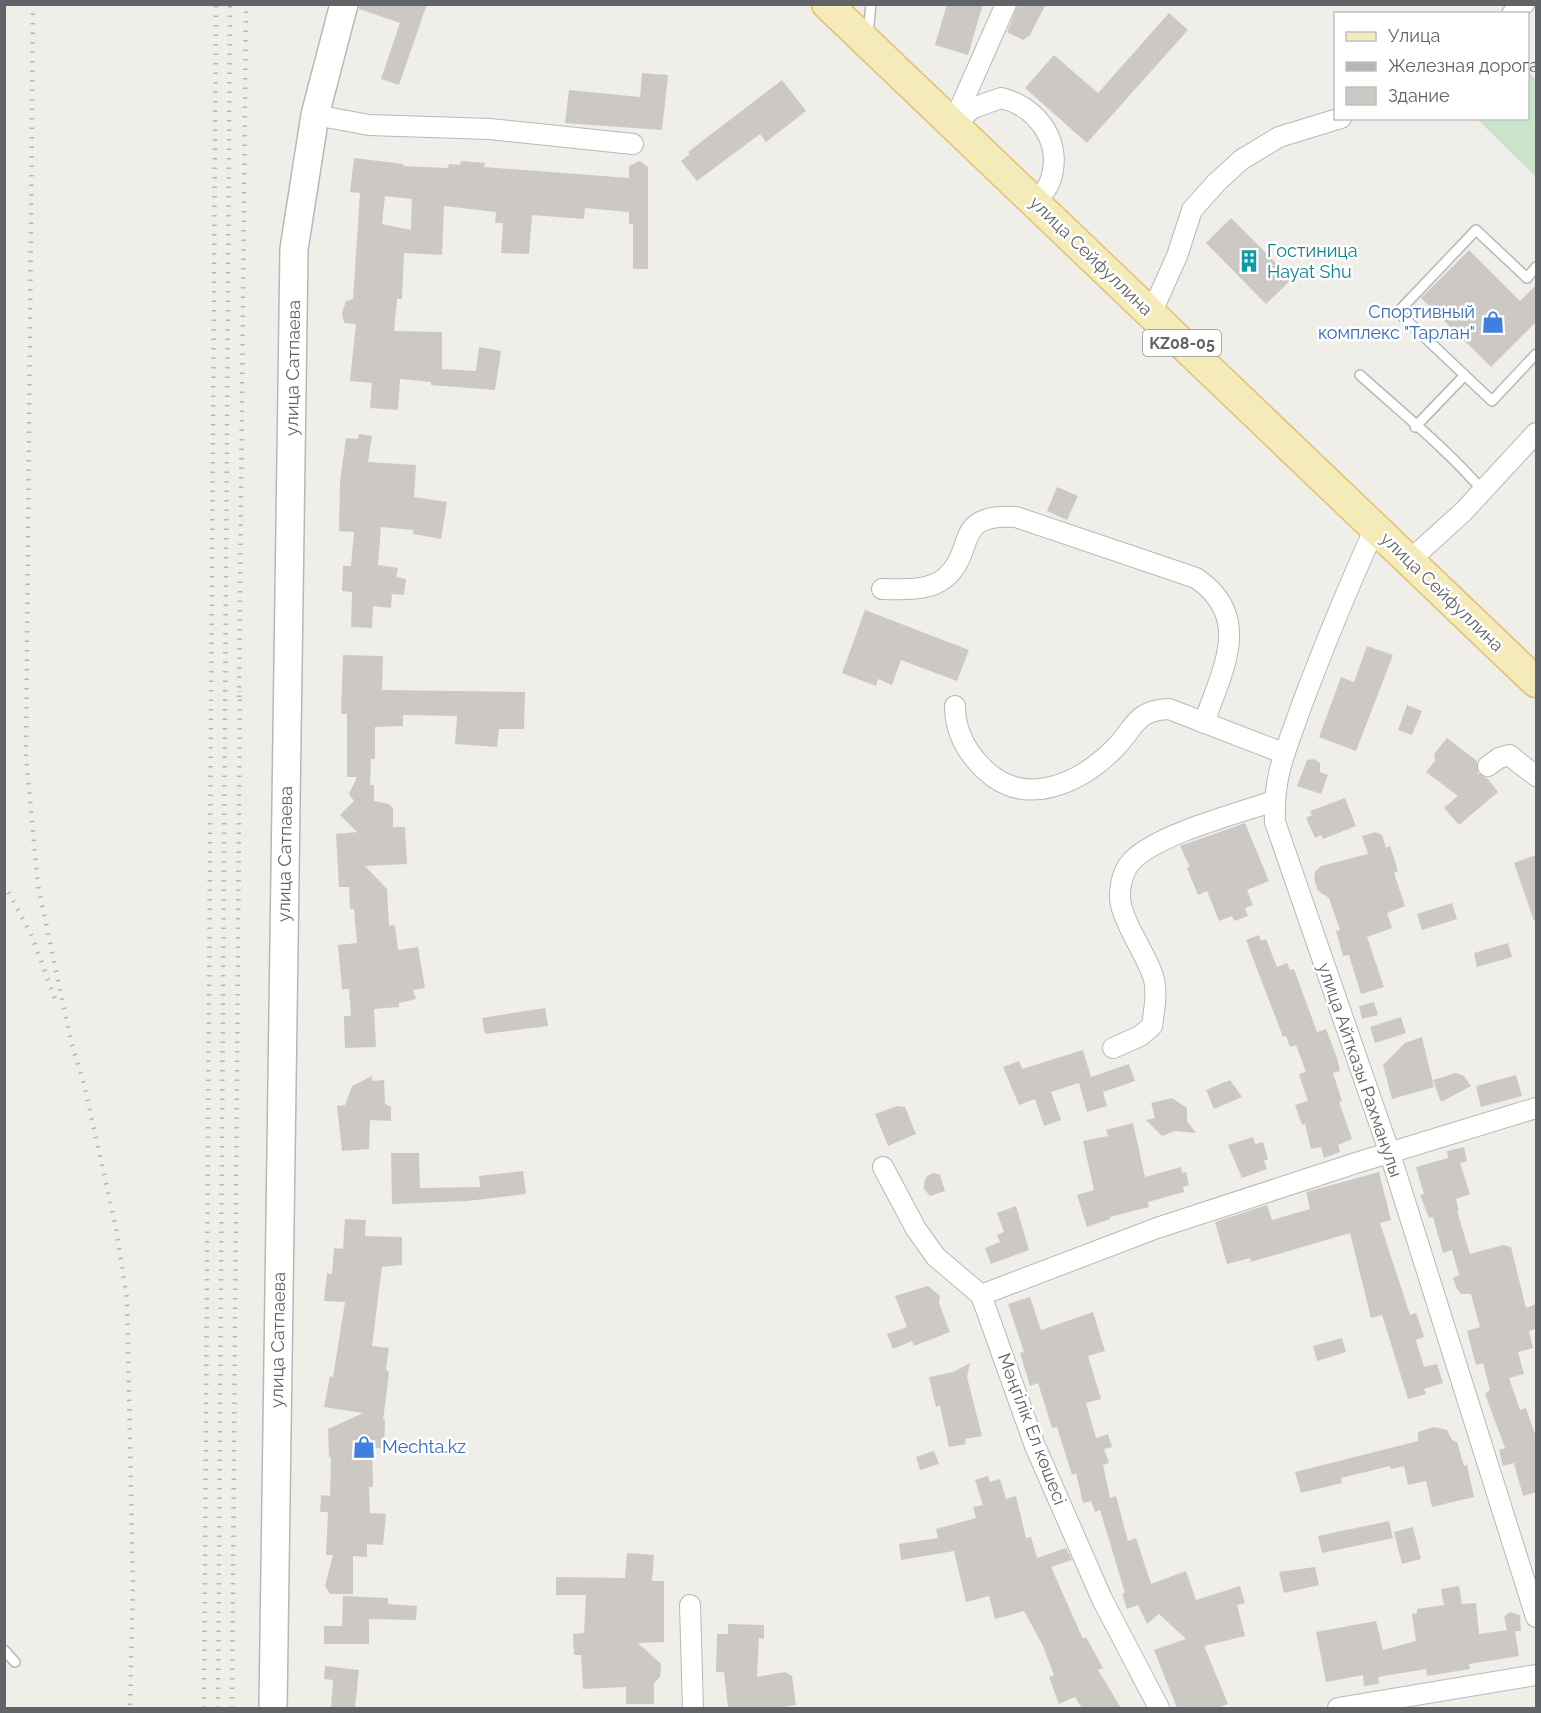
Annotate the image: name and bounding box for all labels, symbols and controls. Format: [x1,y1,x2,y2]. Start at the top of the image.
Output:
legend [1334,12,1529,120]
text: Улица [1388,25,1440,46]
text: Железная дорога [1388,55,1539,76]
text: Здание [1388,85,1450,106]
street label: улица Сейфуллина [1026,192,1157,320]
place label: Гостиница Hayat Shu [1267,240,1358,282]
building icon: Гостиница Hayat Shu [1236,248,1262,274]
street label: улица Сатпаева [281,300,304,436]
place label: Спортивный комплекс "Тарлан" [1318,301,1475,343]
shop icon: Спортивный комплекс "Тарлан" [1480,309,1506,335]
road number: KZ08-05 [1143,330,1221,356]
street label: улица Сейфуллина [1377,528,1508,656]
street label: улица Сатпаева [273,786,296,922]
street label: улица Айтказы Рахманулы [1314,960,1407,1180]
street label: улица Сатпаева [266,1272,289,1408]
street label: Мәңгілік Ел көшесі [994,1350,1071,1508]
shop icon: Mechta.kz [351,1434,377,1460]
place label: Mechta.kz [382,1436,466,1457]

